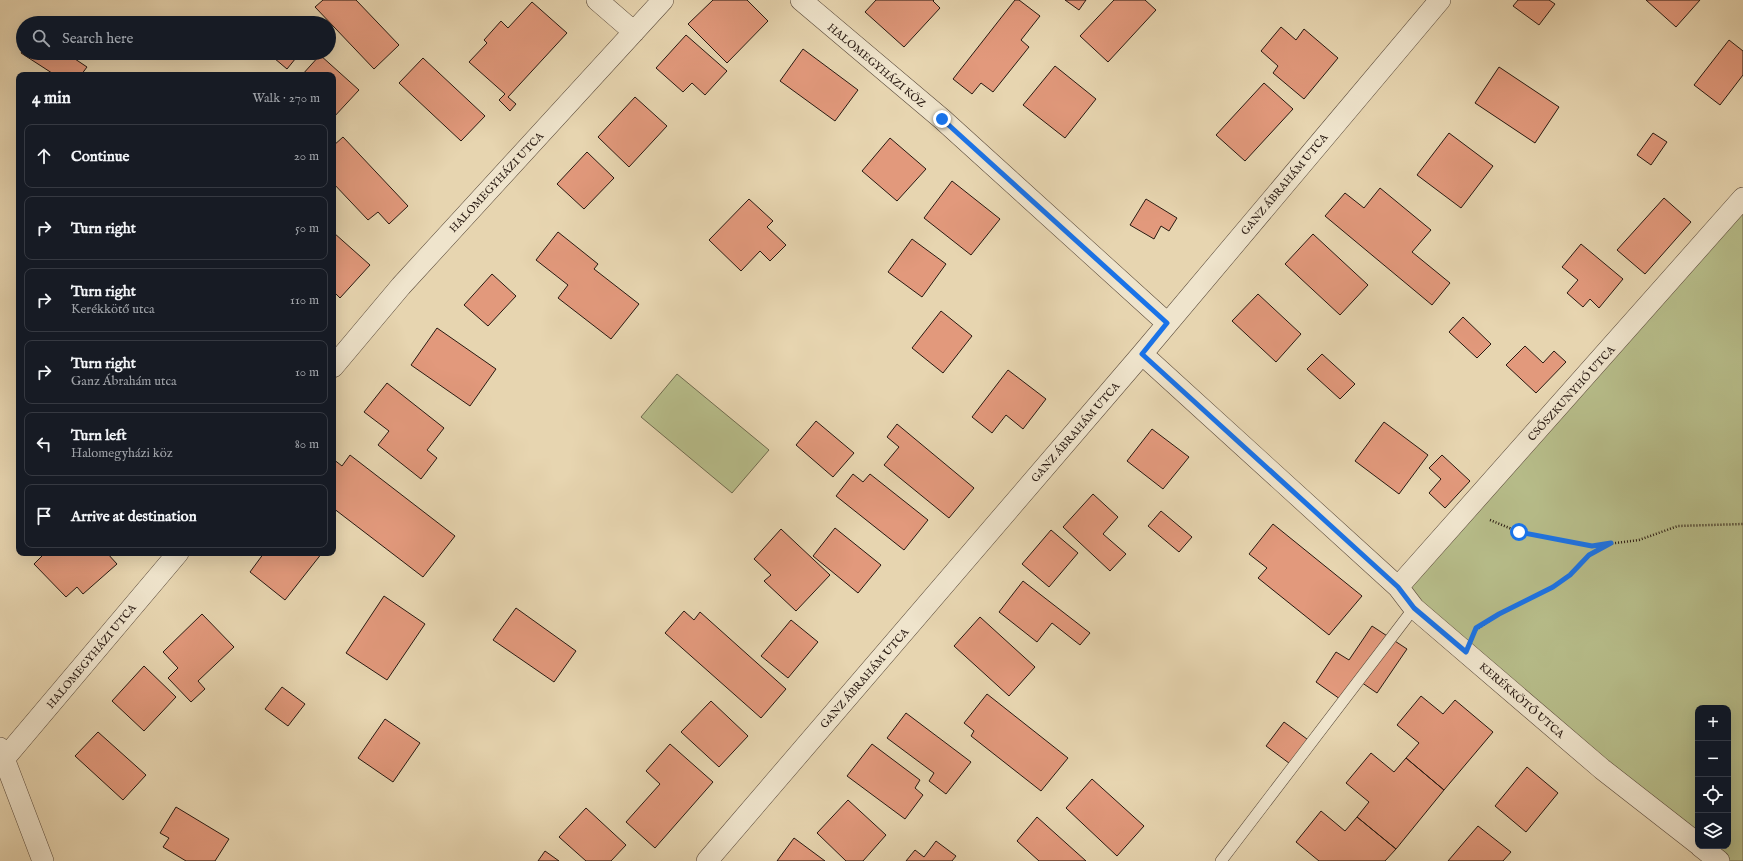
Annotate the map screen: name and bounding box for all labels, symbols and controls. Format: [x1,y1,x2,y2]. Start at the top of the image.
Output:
search box [16,16,336,60]
street label: HALOMEGYHÁZI KÖZ [824,20,929,111]
icon: search [30,27,52,49]
text: Search here [62,29,133,48]
text: 4 min [32,88,71,109]
text: Walk · 270 m [252,90,320,107]
route end [933,110,951,128]
street label: HALOMEGYHÁZI UTCA [446,129,547,236]
street label: GANZ ÁBRAHÁM UTCA [1238,131,1332,238]
icon: ahead [33,145,55,167]
text: Continue [71,147,129,166]
text: 20 m [294,148,319,165]
icon: right [33,217,55,239]
text: Turn right [71,219,136,238]
text: 50 m [295,220,319,237]
text: Turn right [71,282,136,301]
icon: right [33,289,55,311]
text: 110 m [290,292,319,309]
text: Kerékkötő utca [71,301,155,318]
street label: CSŐSZKUNYHÓ UTCA [1525,343,1619,444]
text: Turn right [71,354,136,373]
icon: right [33,361,55,383]
text: 10 m [295,364,319,381]
text: Ganz Ábrahám utca [71,373,177,390]
street label: GANZ ÁBRAHÁM UTCA [1028,379,1124,486]
text: Turn left [71,426,127,445]
icon: left [33,433,55,455]
text: 80 m [295,436,319,453]
text: Halomegyházi köz [71,445,173,462]
icon: arrive [33,505,55,527]
text: Arrive at destination [71,507,197,526]
route start [1510,523,1528,541]
street label: HALOMEGYHÁZI UTCA [44,601,140,712]
street label: GANZ ÁBRAHÁM UTCA [817,625,913,732]
street label: KERÉKKÖTŐ UTCA [1476,660,1567,742]
map controls [1695,705,1731,849]
button: + [1695,705,1731,741]
button: − [1695,741,1731,777]
button: locate [1695,777,1731,813]
button: layers [1695,813,1731,849]

